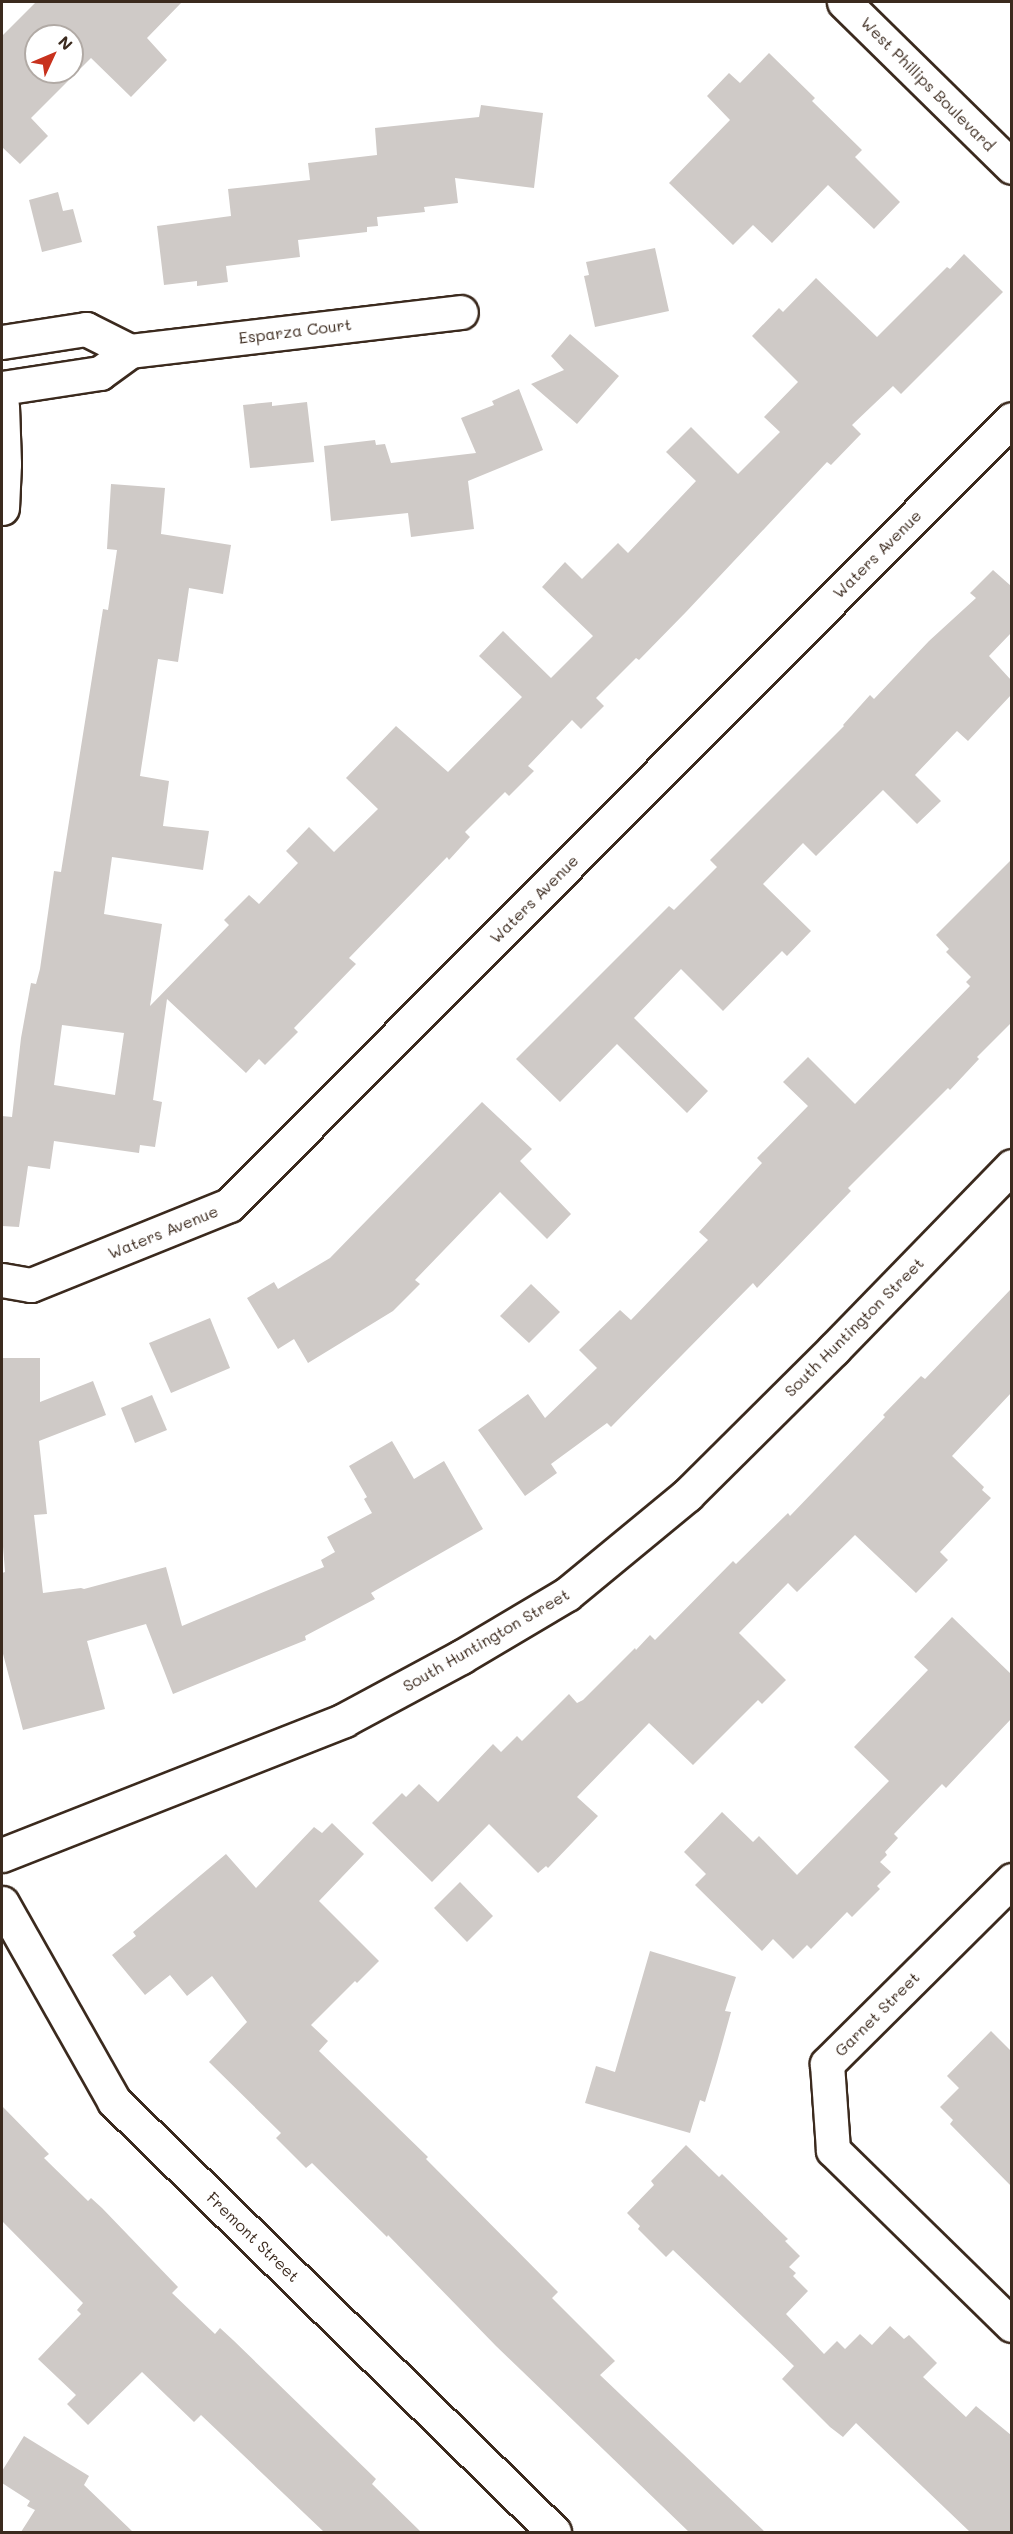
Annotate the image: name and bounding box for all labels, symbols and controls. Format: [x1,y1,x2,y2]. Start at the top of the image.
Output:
street label: West Phillips Boulevard [857,13,999,155]
north arrow [24,24,84,84]
text: N [54,31,78,54]
street label: Esparza Court [237,315,353,347]
street label: Waters Avenue [829,506,925,602]
street label: Waters Avenue [486,851,582,947]
street label: Waters Avenue [105,1201,221,1263]
street label: South Huntington Street [780,1253,928,1401]
street label: South Huntington Street [399,1584,573,1696]
street label: Garnet Street [831,1968,923,2060]
street label: Fremont Street [203,2188,303,2286]

